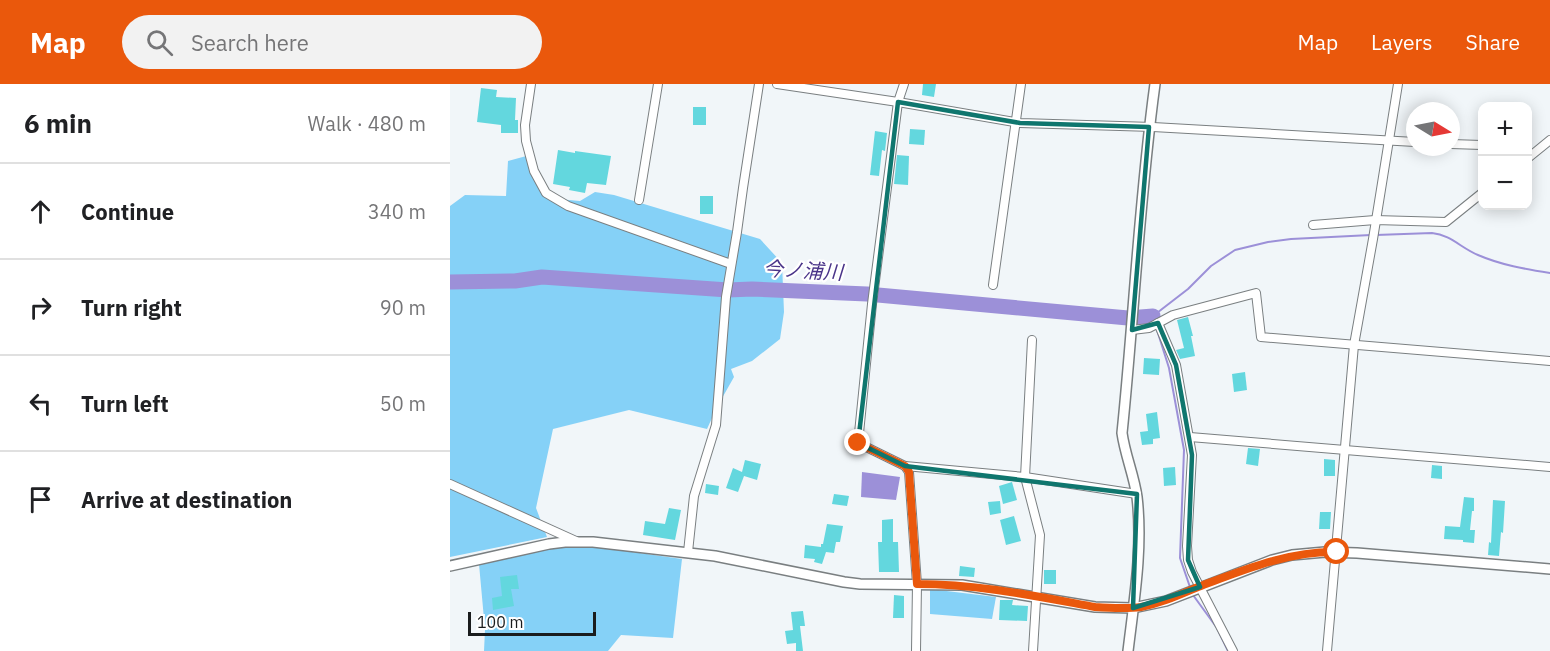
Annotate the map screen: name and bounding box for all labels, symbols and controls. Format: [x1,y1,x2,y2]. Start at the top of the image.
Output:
search box [122,15,542,69]
text: Map [30,24,86,61]
icon: search [143,26,176,59]
text: Search here [191,28,309,57]
text: Map [1298,28,1338,56]
text: Layers [1371,28,1433,56]
text: Share [1466,28,1520,56]
north arrow [1406,102,1460,156]
map controls [1478,102,1532,210]
button: + [1478,102,1532,156]
text: 6 min [24,106,92,140]
text: Walk · 480 m [308,110,426,137]
button: − [1478,156,1532,210]
icon: ahead [24,195,57,228]
text: Continue [81,197,174,226]
text: 340 m [368,198,426,225]
water label: 今ノ浦川 [762,254,846,286]
icon: right [24,291,57,324]
text: Turn right [81,293,182,322]
text: 90 m [380,294,426,321]
icon: left [24,387,57,420]
text: Turn left [81,389,169,418]
text: 50 m [380,390,426,417]
route end [844,429,870,455]
icon: arrive [24,483,57,516]
text: Arrive at destination [81,485,292,514]
route start [1323,538,1349,564]
scale bar [468,609,596,636]
text: 100 m [477,612,524,632]

